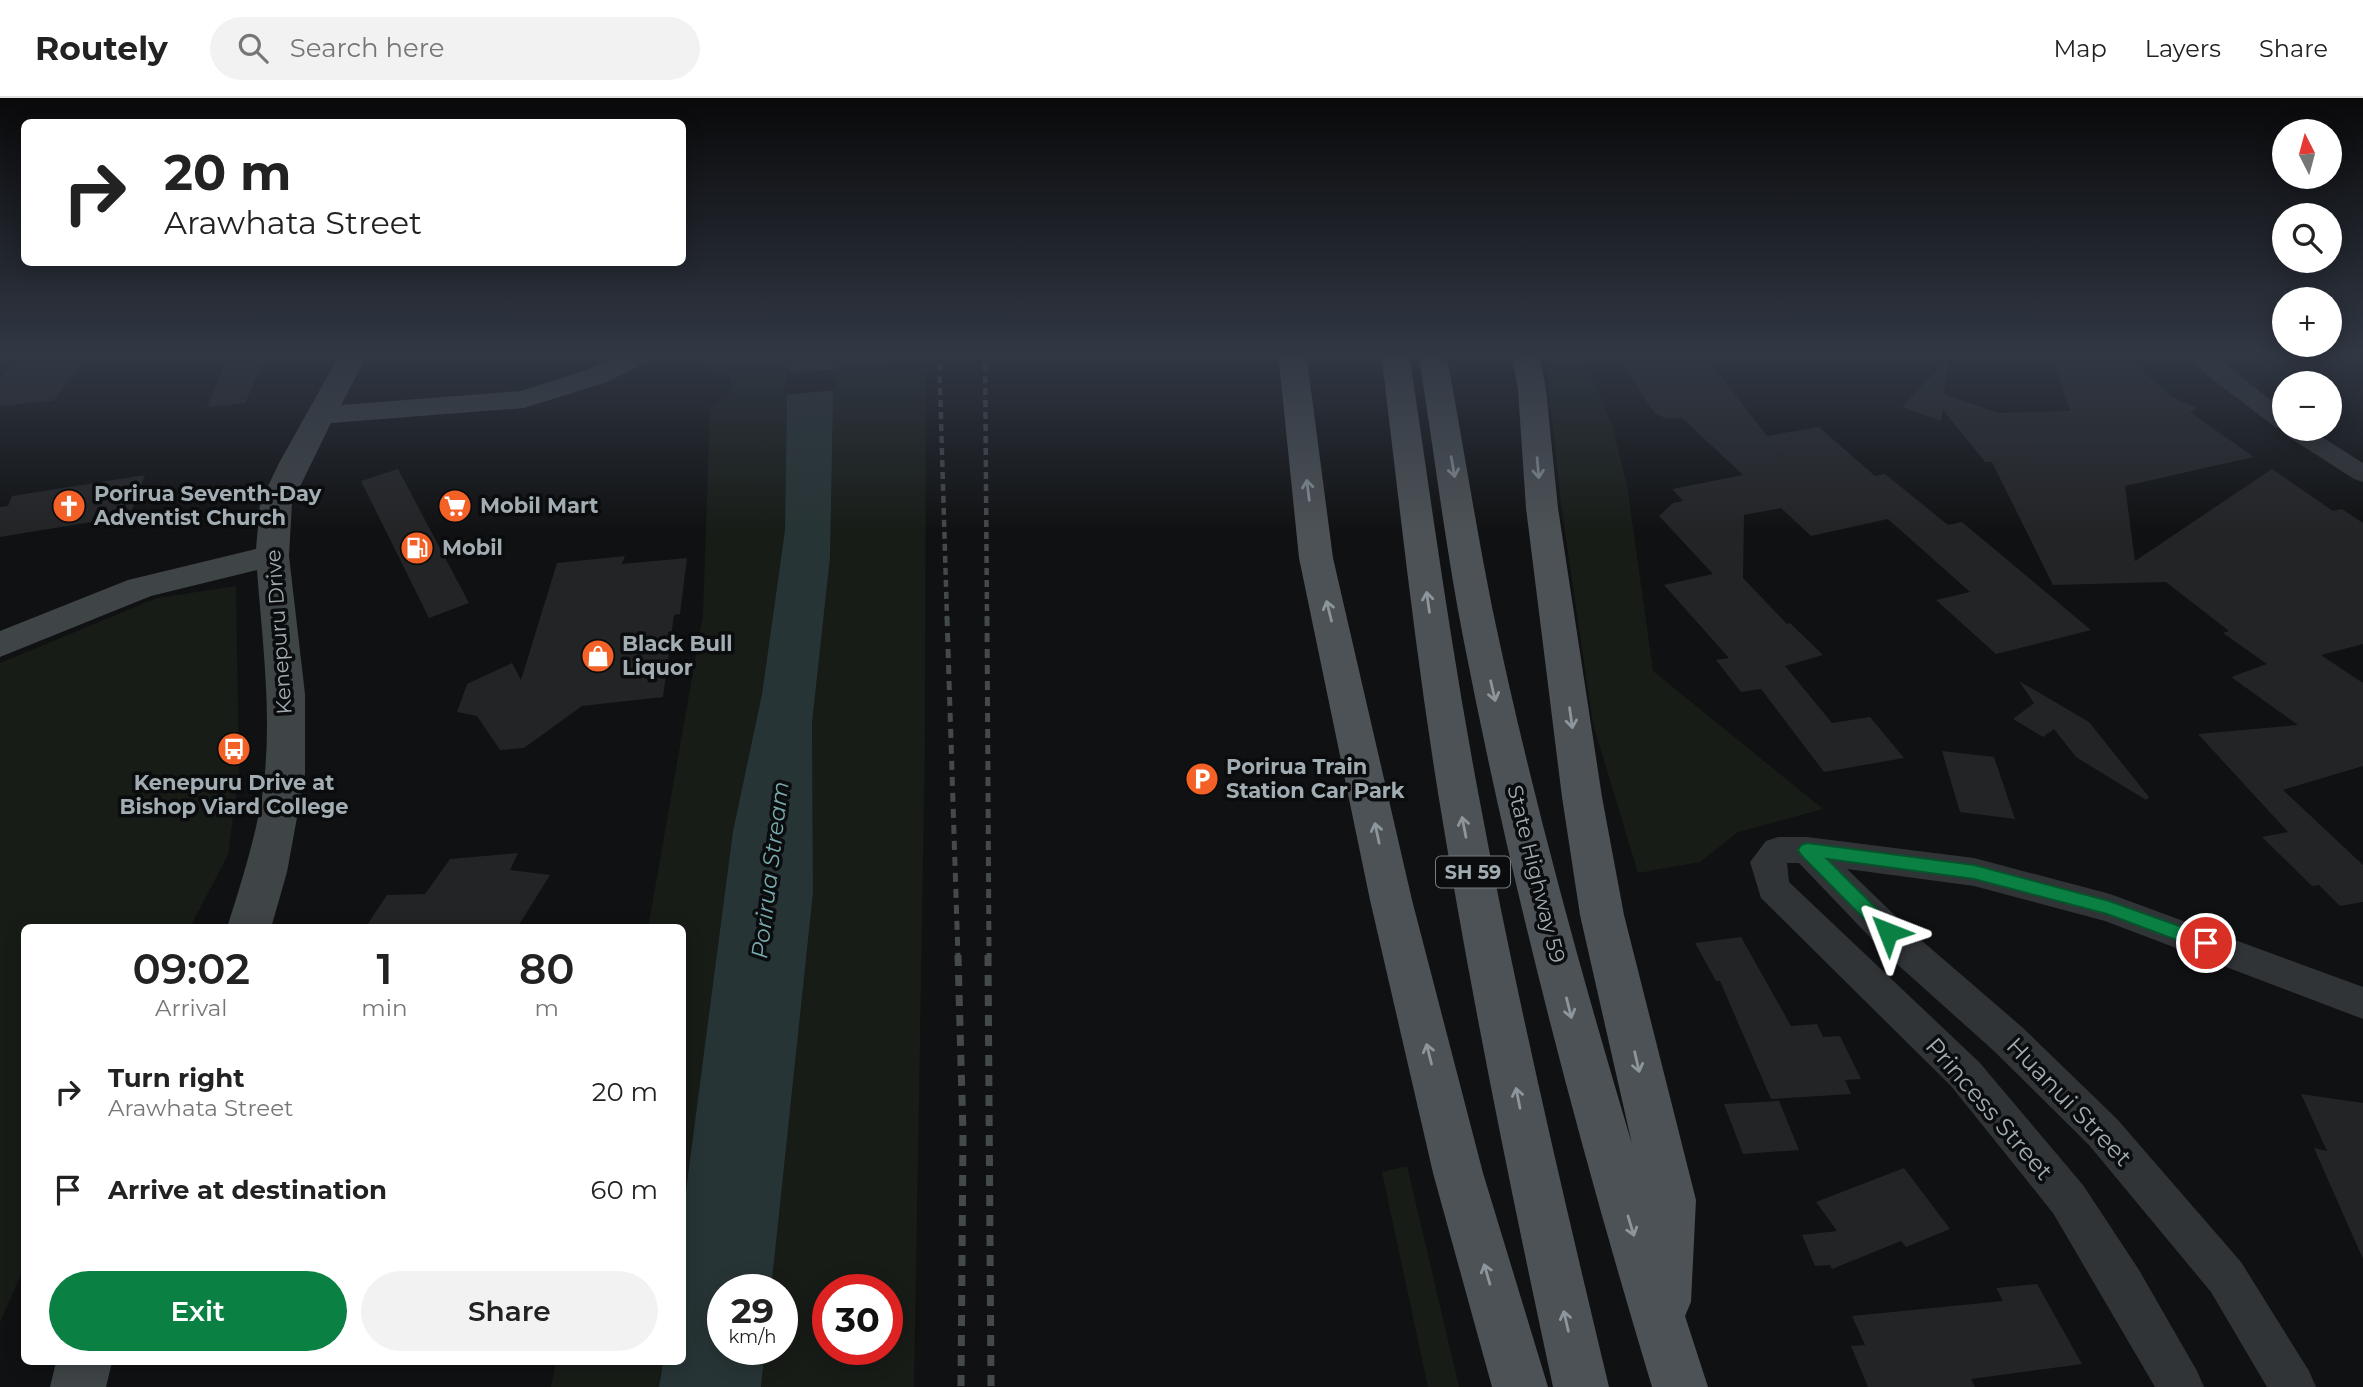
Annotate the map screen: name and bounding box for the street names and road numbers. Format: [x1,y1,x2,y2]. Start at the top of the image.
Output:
street label: Kenepuru Drive [260,549,297,715]
street label: State Highway 59 [1502,782,1571,965]
road number: SH 59 [1436,856,1510,888]
street label: Huanui Street [2001,1031,2138,1172]
street label: Princess Street [1920,1032,2059,1186]

